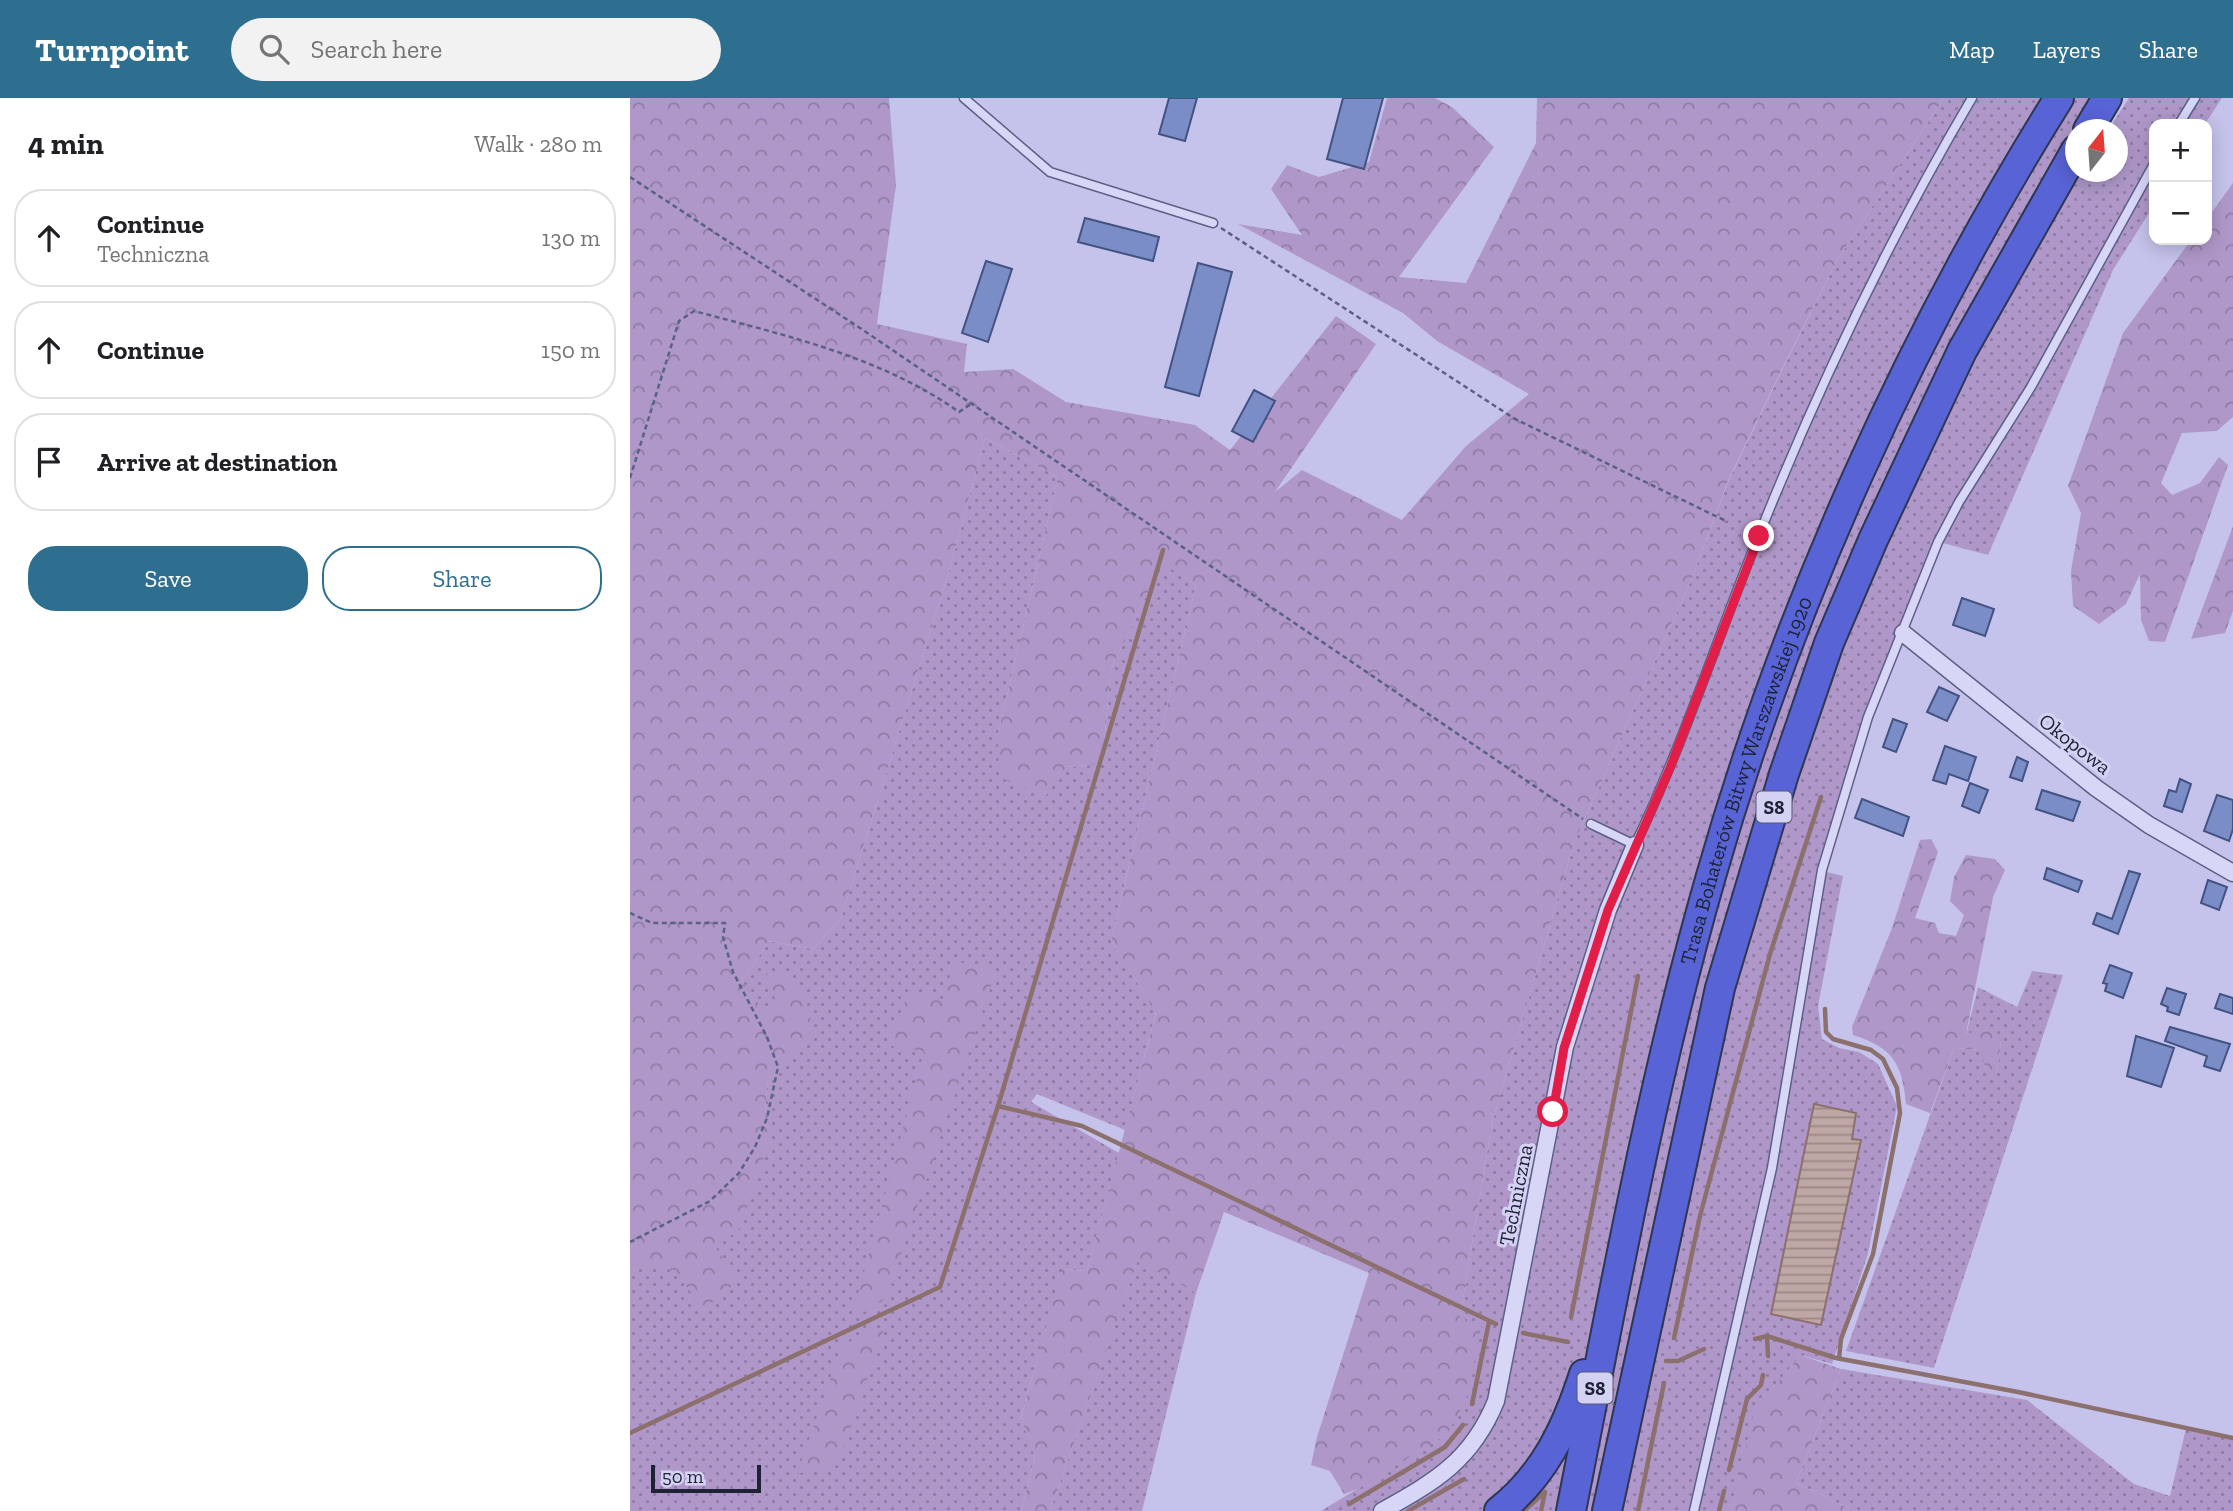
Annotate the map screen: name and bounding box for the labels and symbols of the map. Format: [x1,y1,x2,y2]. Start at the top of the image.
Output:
north arrow [2065,119,2128,182]
route end [1743,520,1774,551]
street label: Trasa Bohaterów Bitwy Warszawskiej 1920 [1674,593,1817,967]
street label: Okopowa [2034,708,2116,780]
road number: S8 [1756,792,1792,822]
route start [1537,1096,1568,1127]
street label: Techniczna [1493,1142,1538,1248]
road number: S8 [1578,1372,1612,1404]
scale bar [651,1462,761,1494]

